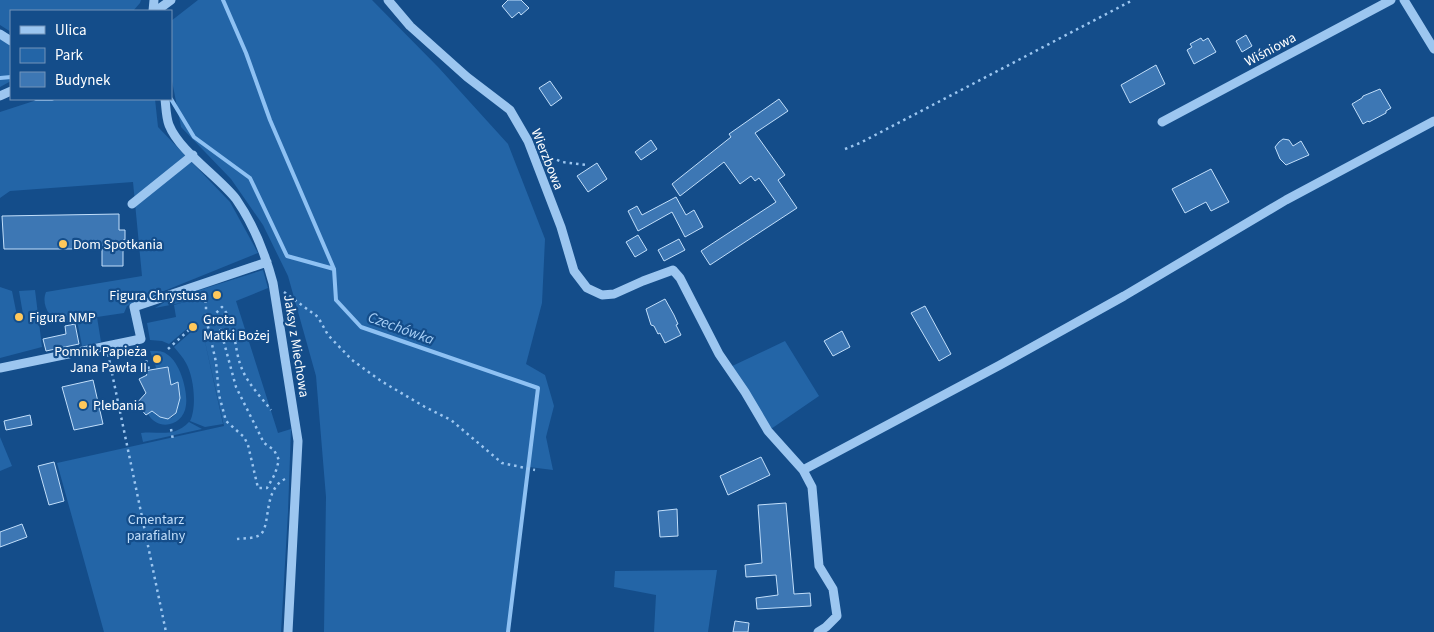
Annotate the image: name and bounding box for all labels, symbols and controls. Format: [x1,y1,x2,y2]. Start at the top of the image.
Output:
legend [10,10,172,100]
text: Ulica [55,20,86,41]
street label: Wiśniowa [1241,28,1300,72]
text: Park [55,45,84,66]
text: Budynek [55,70,111,91]
street label: Wierzbowa [526,126,568,193]
place label: Dom Spotkania [73,235,163,255]
marker: Dom Spotkania [57,238,69,250]
place label: Figura Chrystusa [109,286,207,306]
marker: Figura Chrystusa [211,289,223,301]
street label: Jaksy z Miechowa [278,293,314,399]
water label: Czechówka [365,307,437,350]
place label: Figura NMP [29,308,96,328]
place label: Grota Matki Bożej [203,310,270,346]
marker: Figura NMP [13,311,25,323]
marker: Grota Matki Bożej [187,321,199,333]
place label: Pomnik Papieża Jana Pawła II [54,342,147,378]
marker: Pomnik Papieża Jana Pawła II [151,353,163,365]
place label: Plebania [93,396,144,416]
marker: Plebania [77,399,89,411]
park label: Cmentarz parafialny [127,510,186,546]

